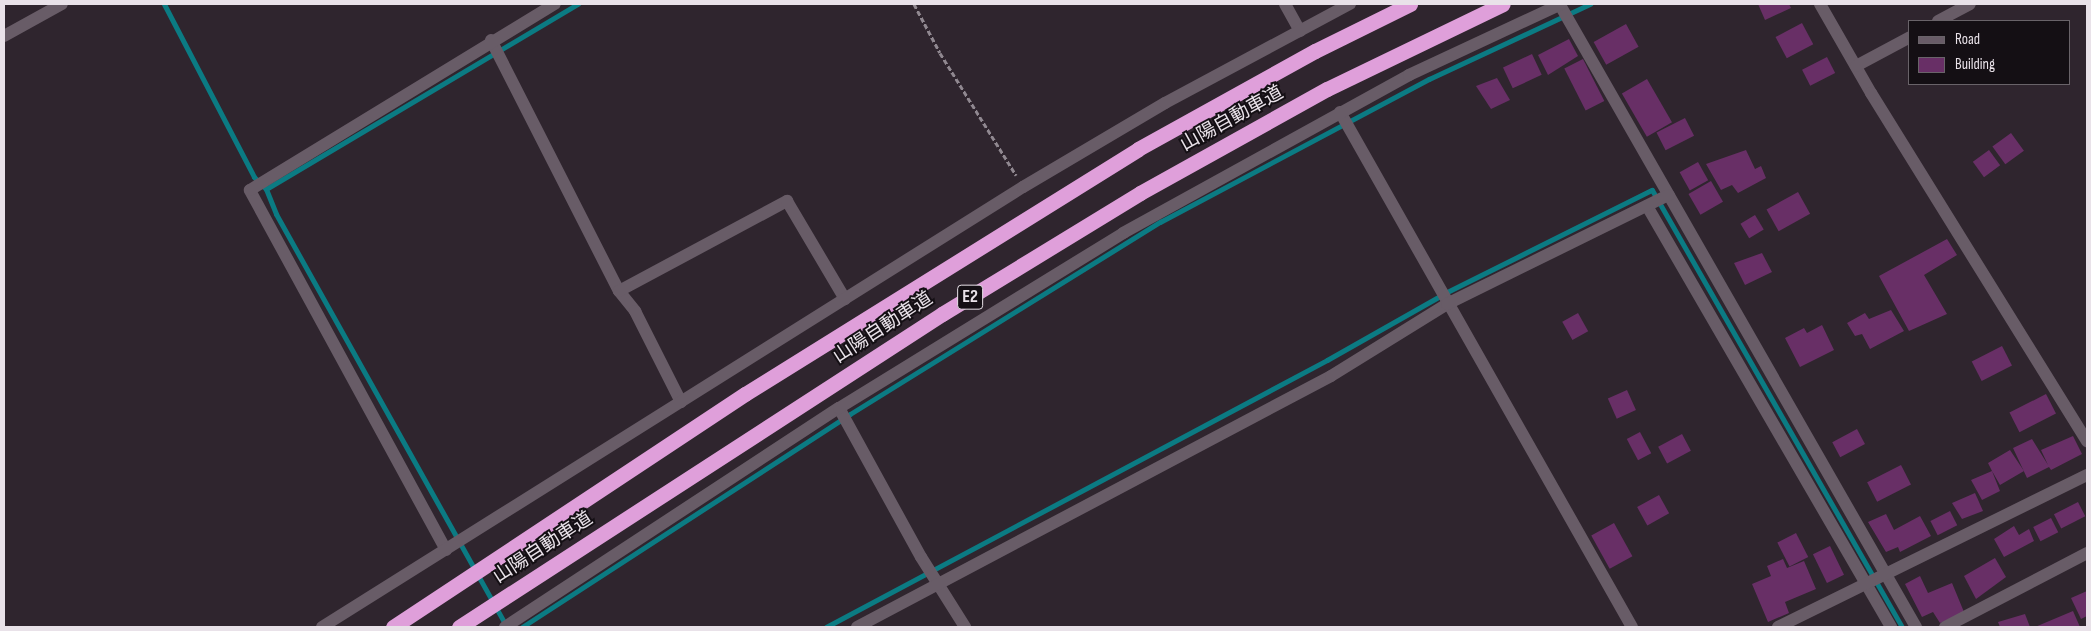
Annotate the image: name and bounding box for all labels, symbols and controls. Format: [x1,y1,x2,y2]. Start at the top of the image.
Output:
legend [1908,20,2071,85]
text: Road [1955,30,1980,49]
text: Building [1955,55,1995,74]
street label: 山陽自動車道 [1177,81,1287,157]
road number: E2 [956,282,984,312]
street label: 山陽自動車道 [829,287,937,369]
street label: 山陽自動車道 [489,507,597,589]

